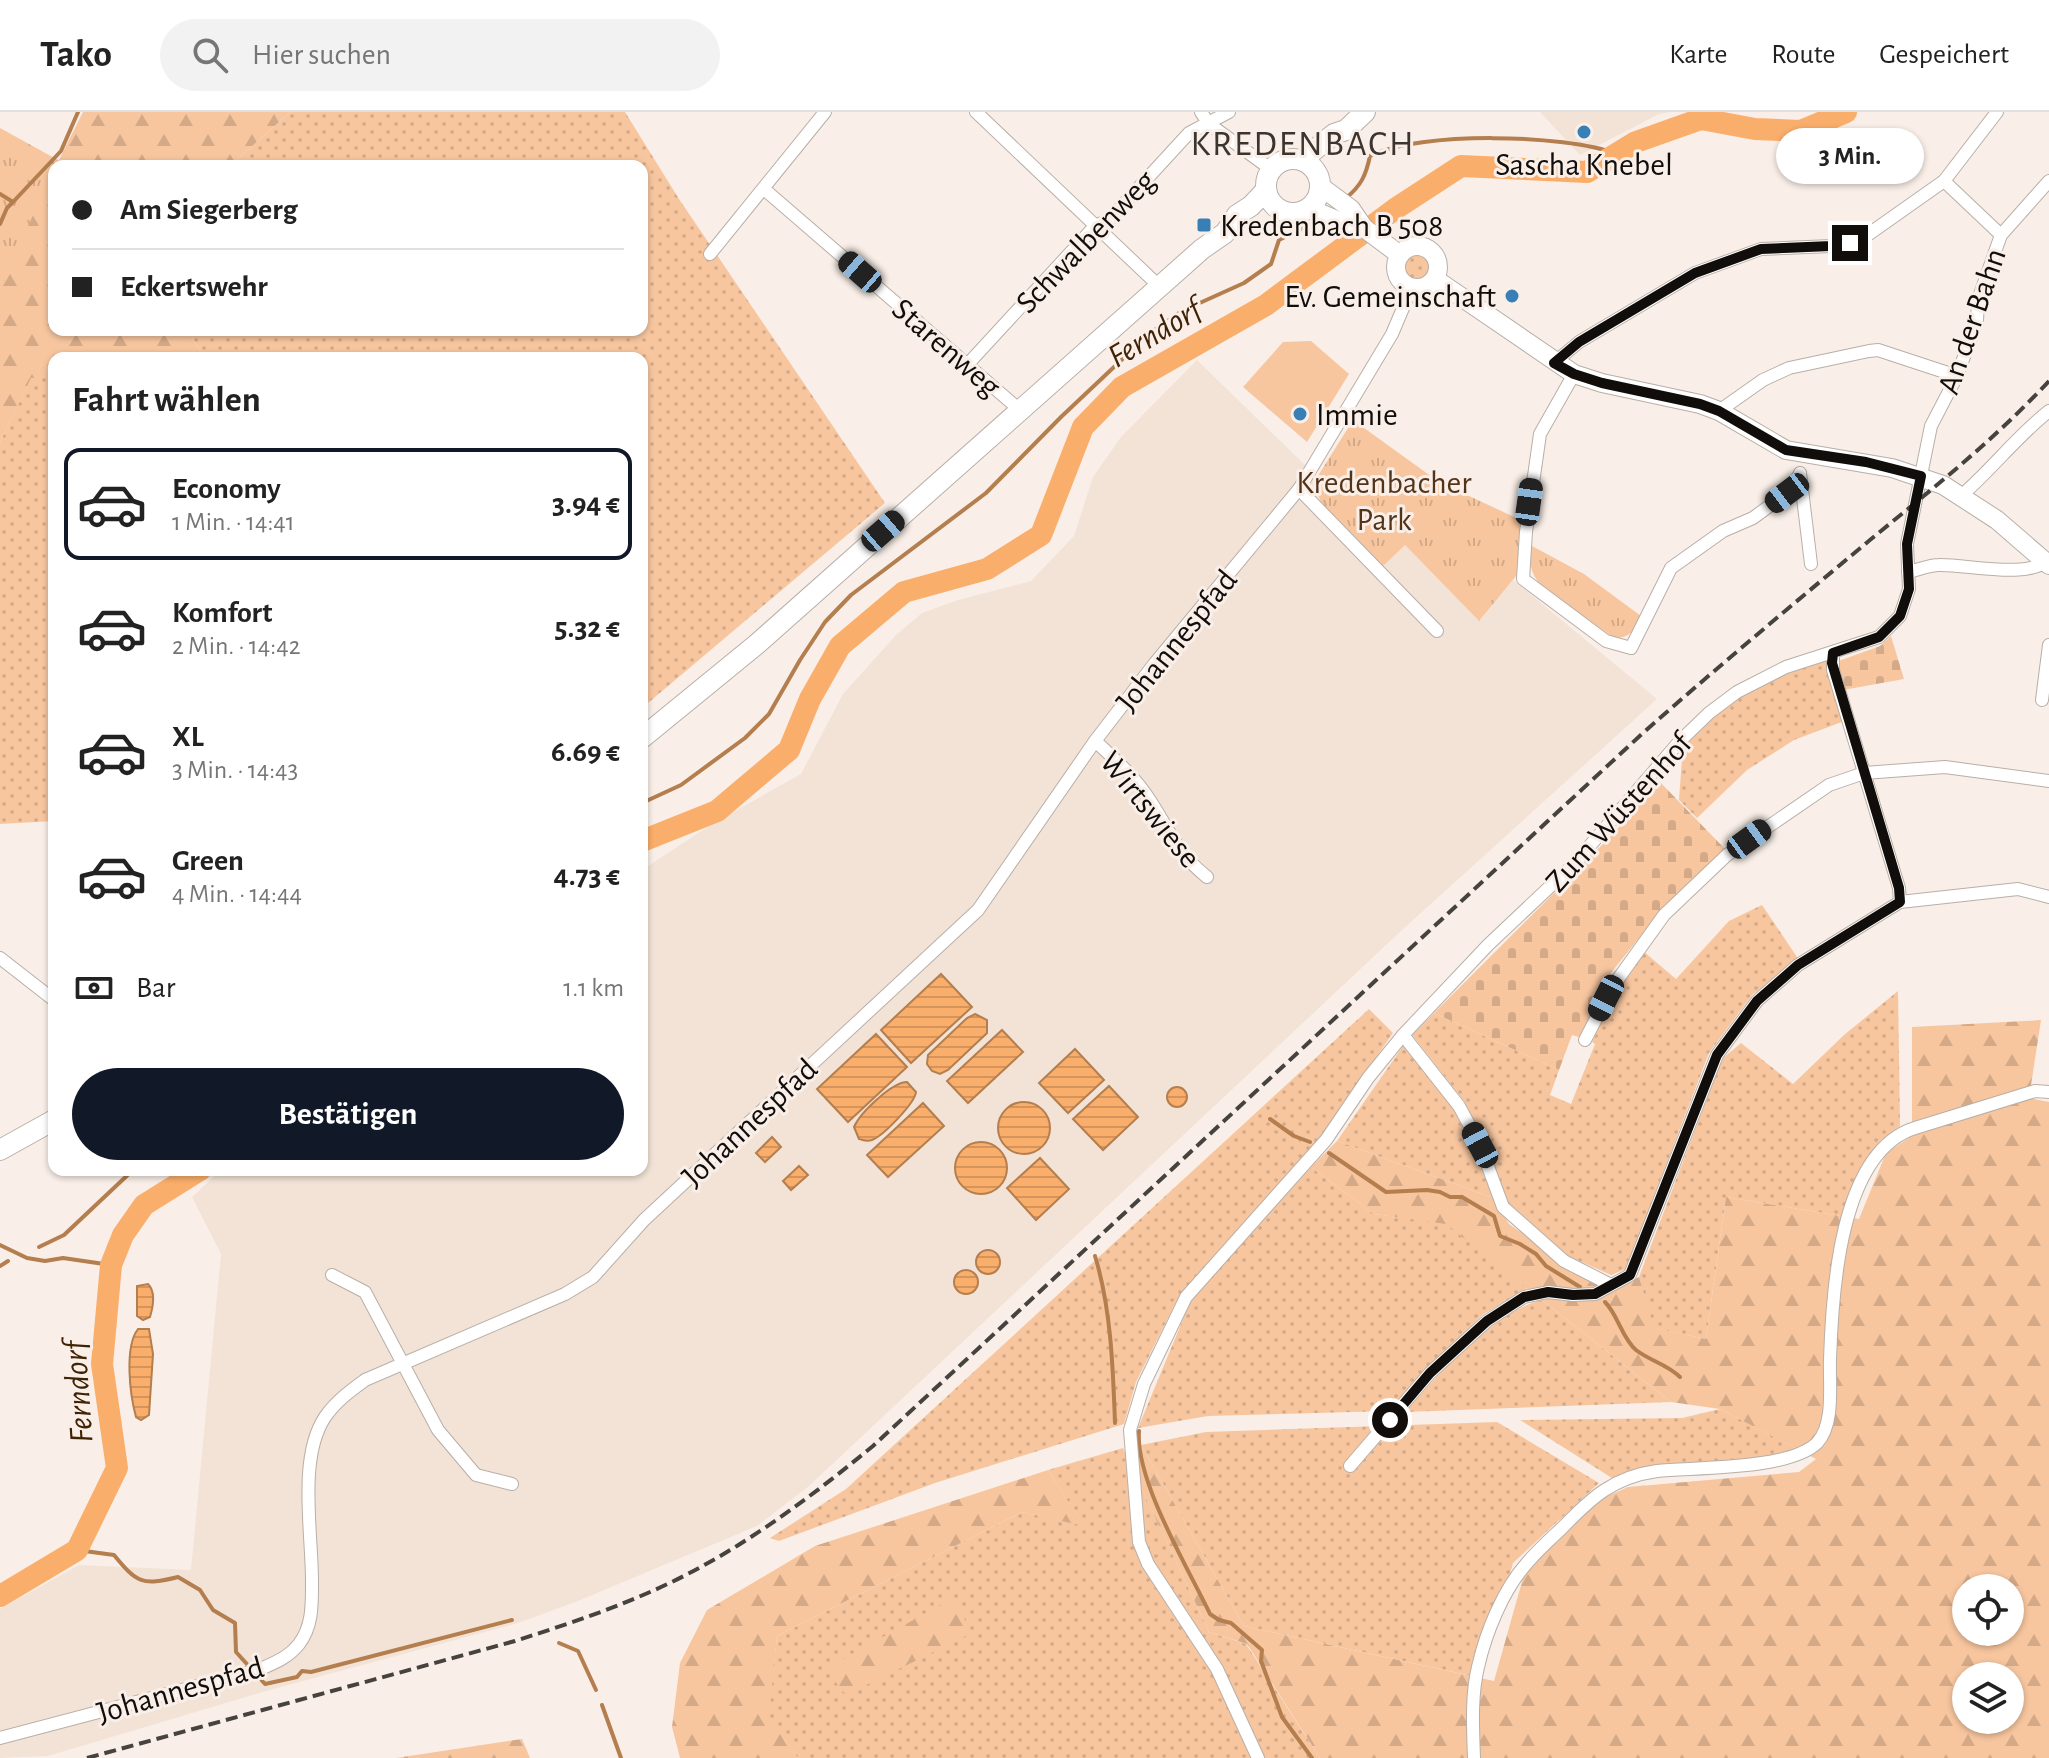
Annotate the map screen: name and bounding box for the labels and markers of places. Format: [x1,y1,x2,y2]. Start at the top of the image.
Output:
marker: Sascha Knebel [1575,123,1593,141]
place label: Sascha Knebel [1495,149,1673,181]
place label: Kredenbach B 508 [1220,210,1443,242]
marker: Kredenbach B 508 [1195,216,1213,234]
place label: Ev. Gemeinschaft [1284,281,1496,313]
marker: Ev. Gemeinschaft [1503,287,1521,305]
place label: Immie [1316,399,1398,431]
marker: Immie [1291,405,1309,423]

